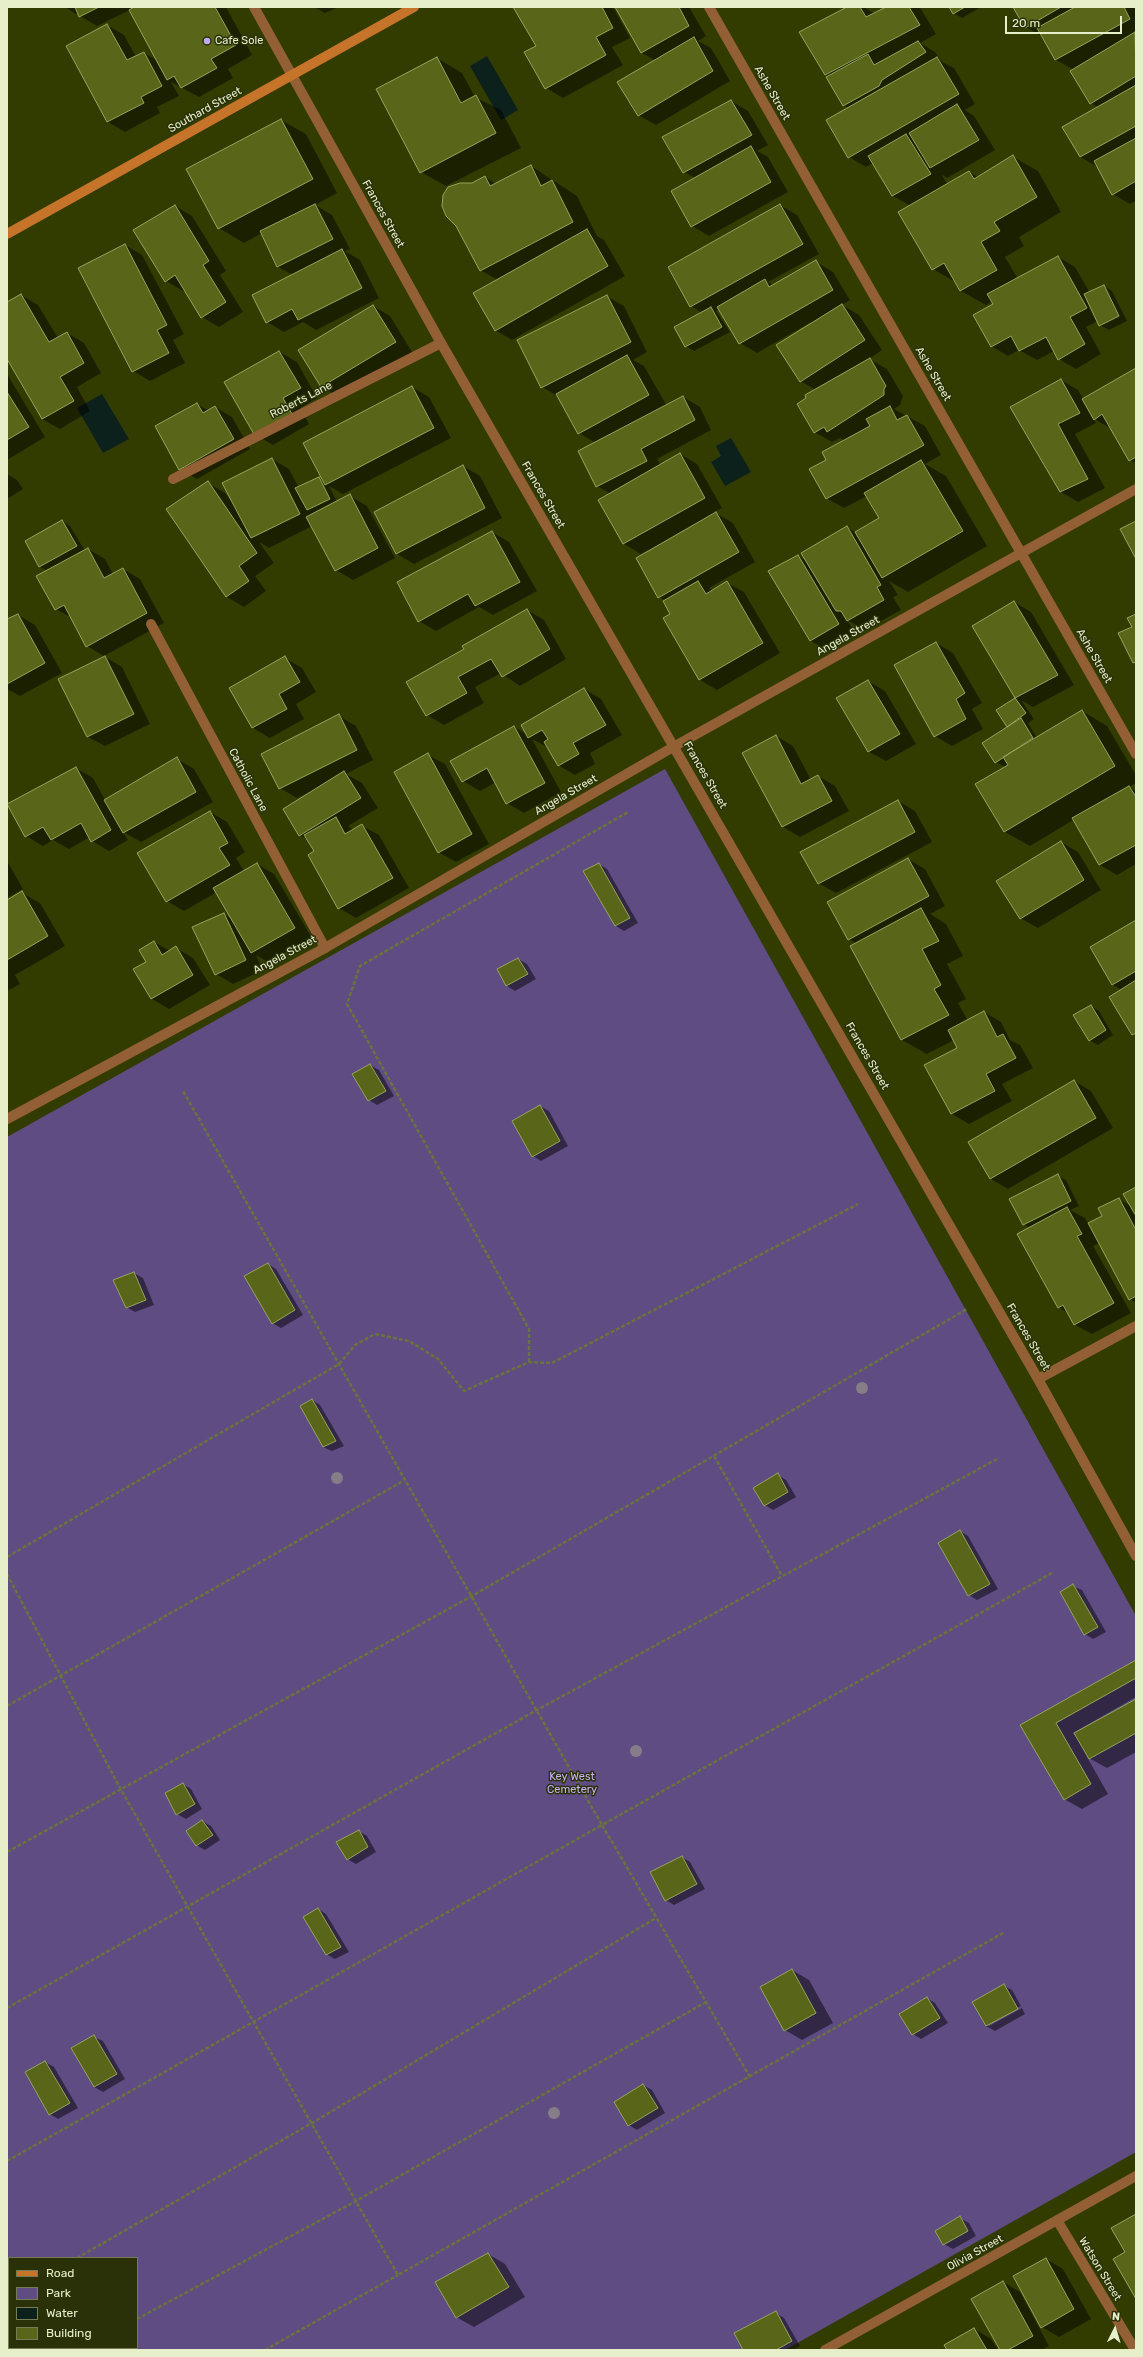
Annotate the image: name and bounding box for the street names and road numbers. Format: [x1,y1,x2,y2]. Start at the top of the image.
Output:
street label: Ashe Street [751,64,793,122]
street label: Southard Street [166,84,244,136]
street label: Frances Street [359,178,407,250]
street label: Ashe Street [912,345,954,403]
street label: Roberts Lane [268,379,334,421]
street label: Frances Street [518,459,568,531]
street label: Angela Street [814,613,882,659]
street label: Ashe Street [1073,627,1115,685]
street label: Frances Street [680,739,730,811]
street label: Catholic Lane [226,746,270,814]
street label: Angela Street [532,772,600,818]
street label: Angela Street [251,933,319,977]
street label: Frances Street [842,1020,892,1092]
street label: Frances Street [1003,1301,1053,1373]
street label: Olivia Street [945,2232,1005,2274]
street label: Watson Street [1076,2235,1124,2303]

